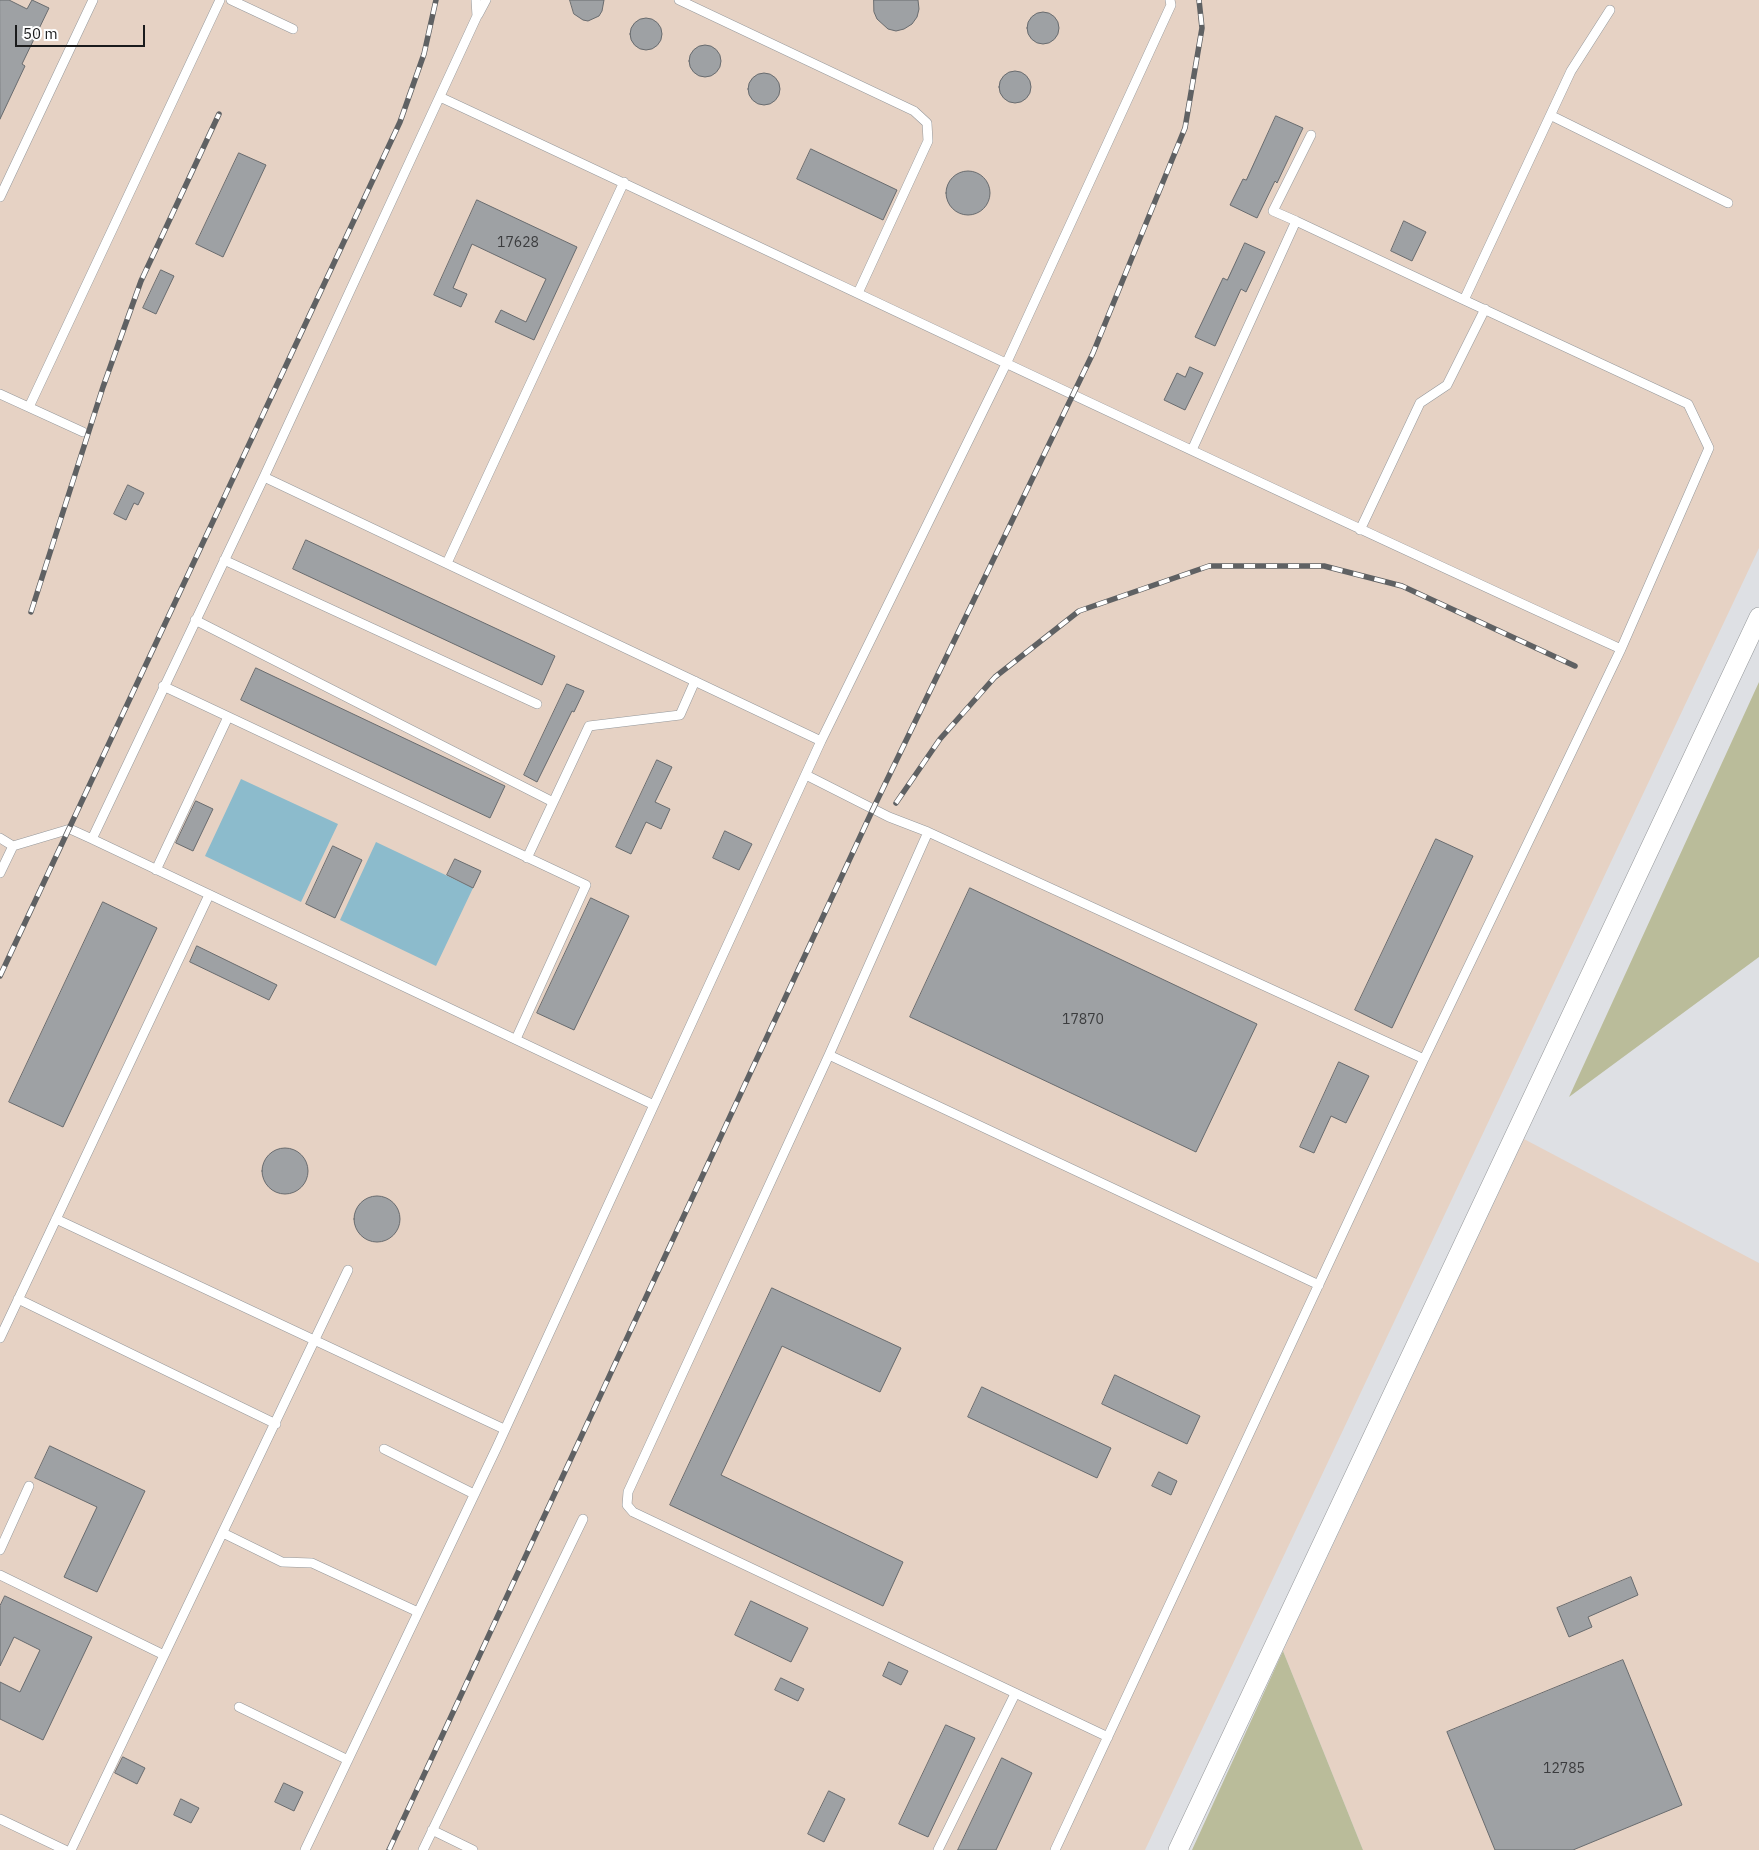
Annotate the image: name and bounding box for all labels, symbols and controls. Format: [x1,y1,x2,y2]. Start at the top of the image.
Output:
scale bar [18,15,148,47]
text: 50 m [23,24,58,43]
house number: 17628 [497,235,539,251]
house number: 17870 [1062,1012,1104,1028]
house number: 12785 [1543,1761,1585,1777]

